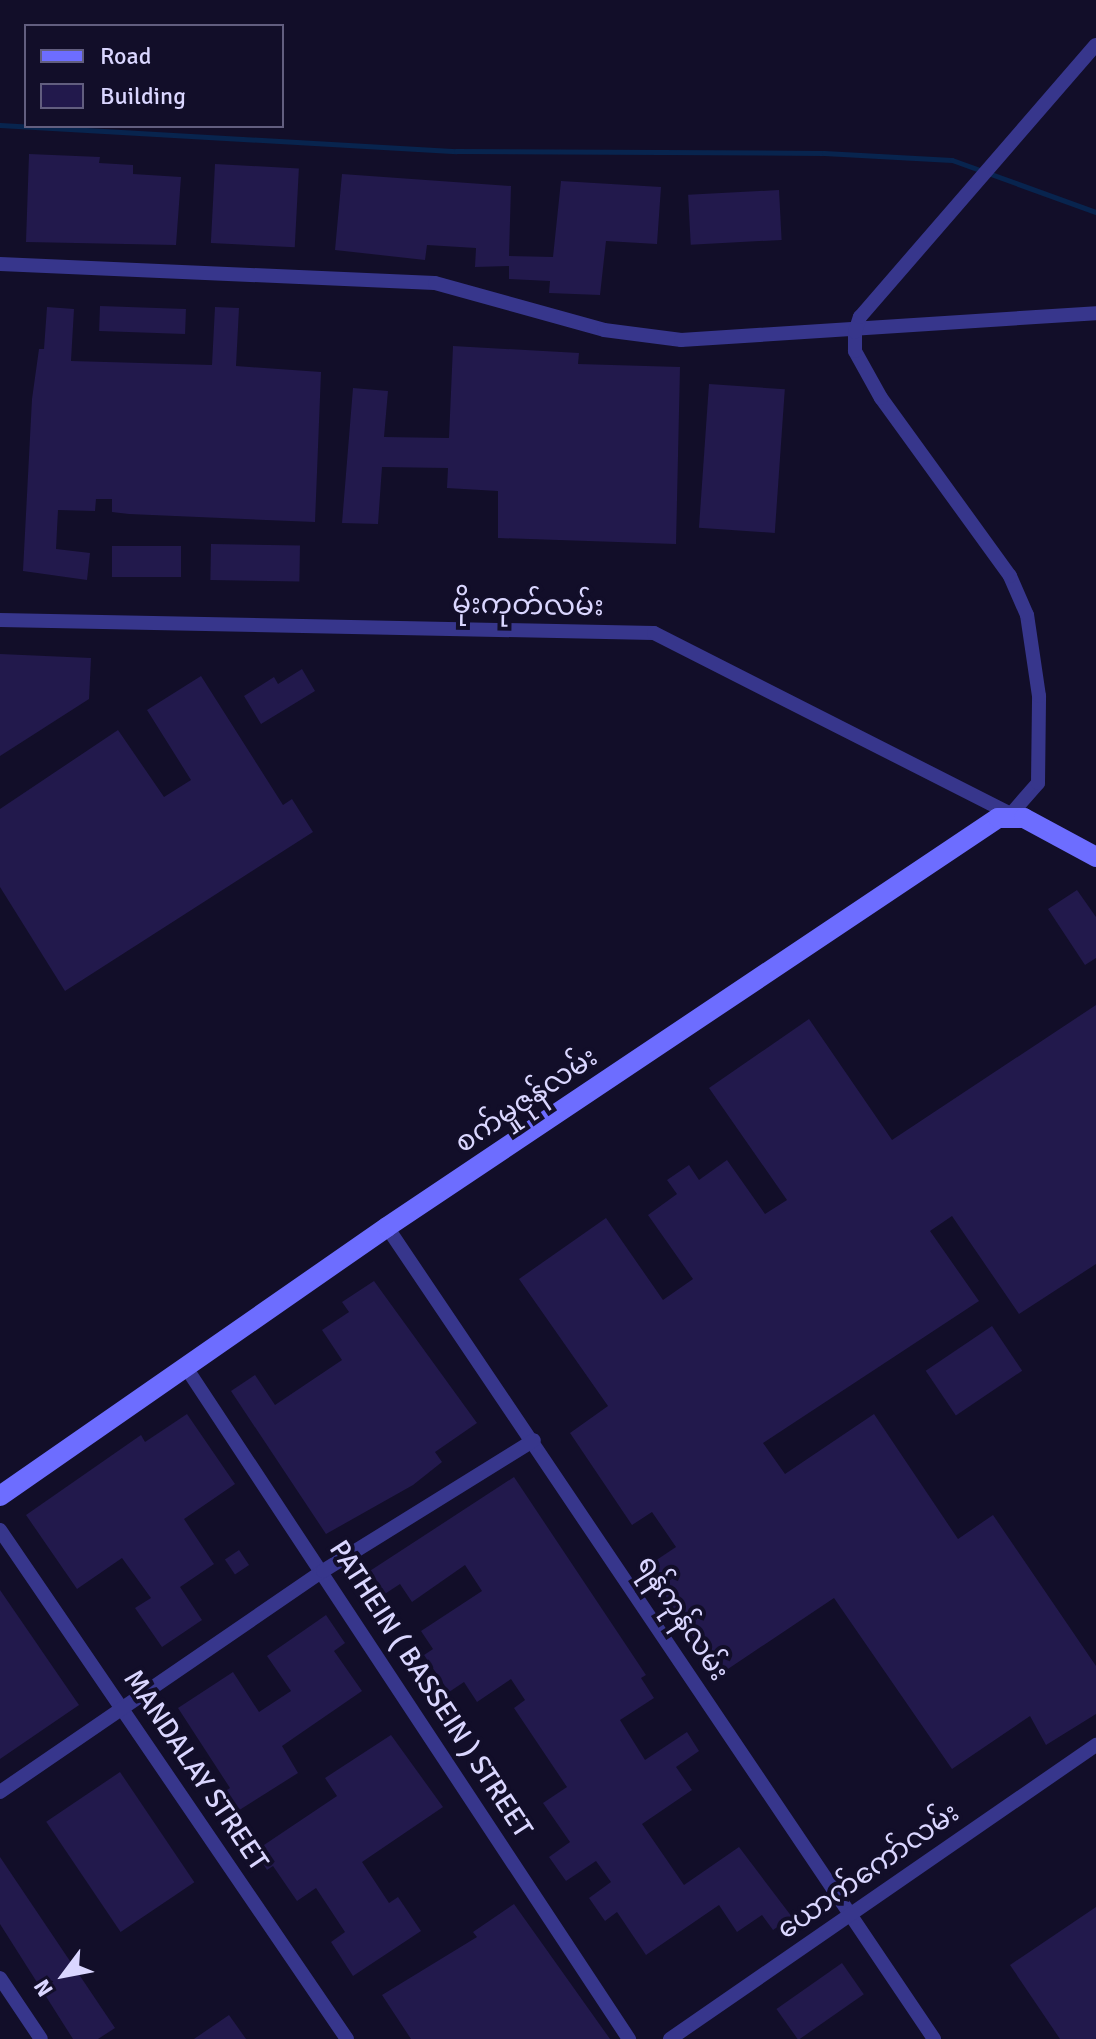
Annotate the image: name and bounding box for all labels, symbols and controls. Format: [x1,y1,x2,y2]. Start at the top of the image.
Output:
legend [24,24,284,128]
text: Road [100,41,151,71]
text: Building [100,81,186,111]
street label: မိုးကုတ်လမ်း [452,587,604,623]
street label: စက်မှုဇုန်လမ်း [448,1040,604,1160]
street label: PATHEIN ( BASSEIN ) STREET [322,1534,540,1844]
street label: ရန်ကုန်လမ်း [630,1549,736,1687]
street label: MANDALAY STREET [116,1663,276,1877]
street label: ယောက်ကော်လမ်း [770,1796,966,1946]
north arrow [24,1935,104,2015]
text: N [28,1974,59,2002]

